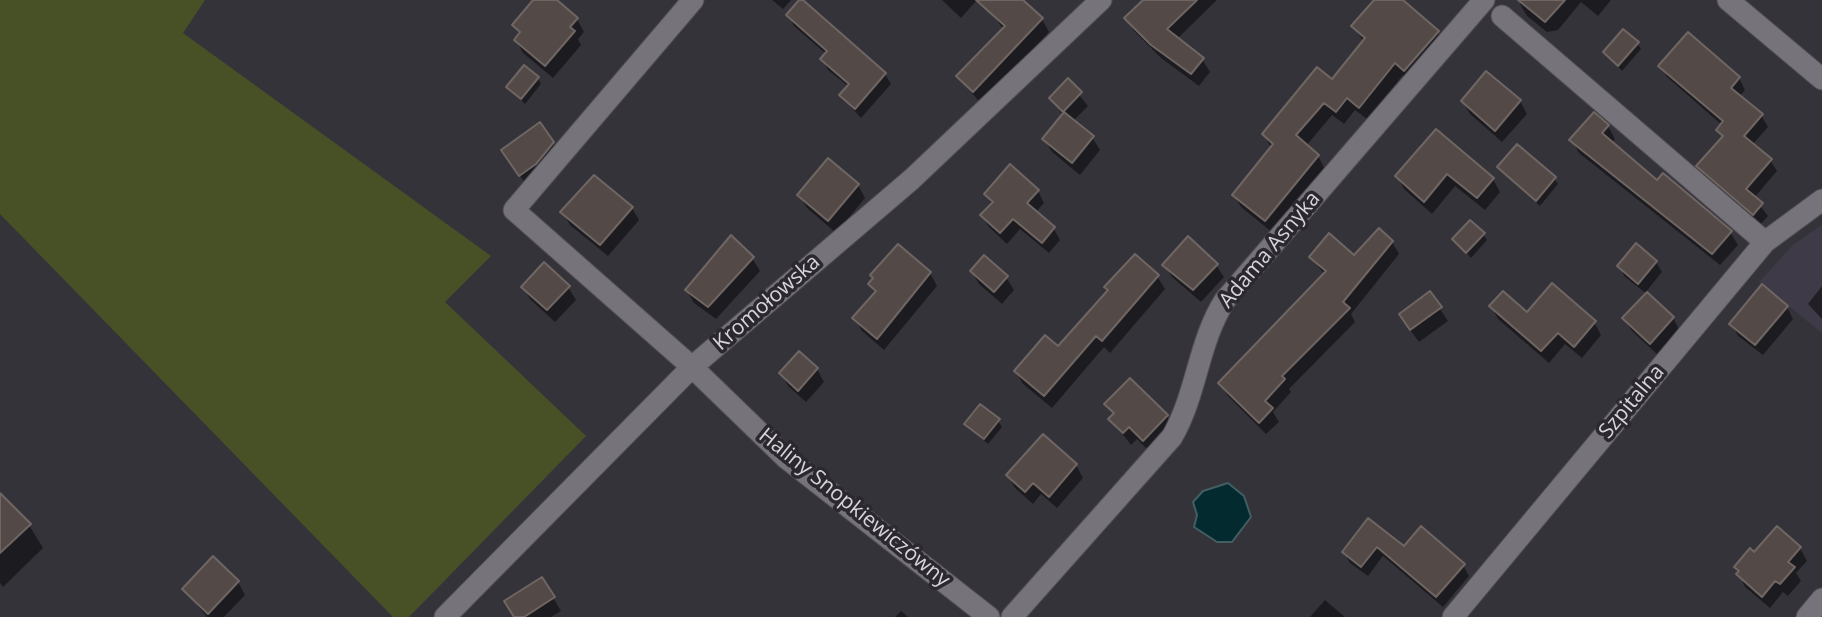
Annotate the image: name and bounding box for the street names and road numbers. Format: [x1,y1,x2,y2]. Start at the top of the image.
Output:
street label: Adama Asnyka [1214,187,1326,313]
street label: Kromołowska [709,250,825,356]
street label: Szpitalna [1594,360,1670,444]
street label: Haliny Snopkiewiczówny [753,423,955,593]

